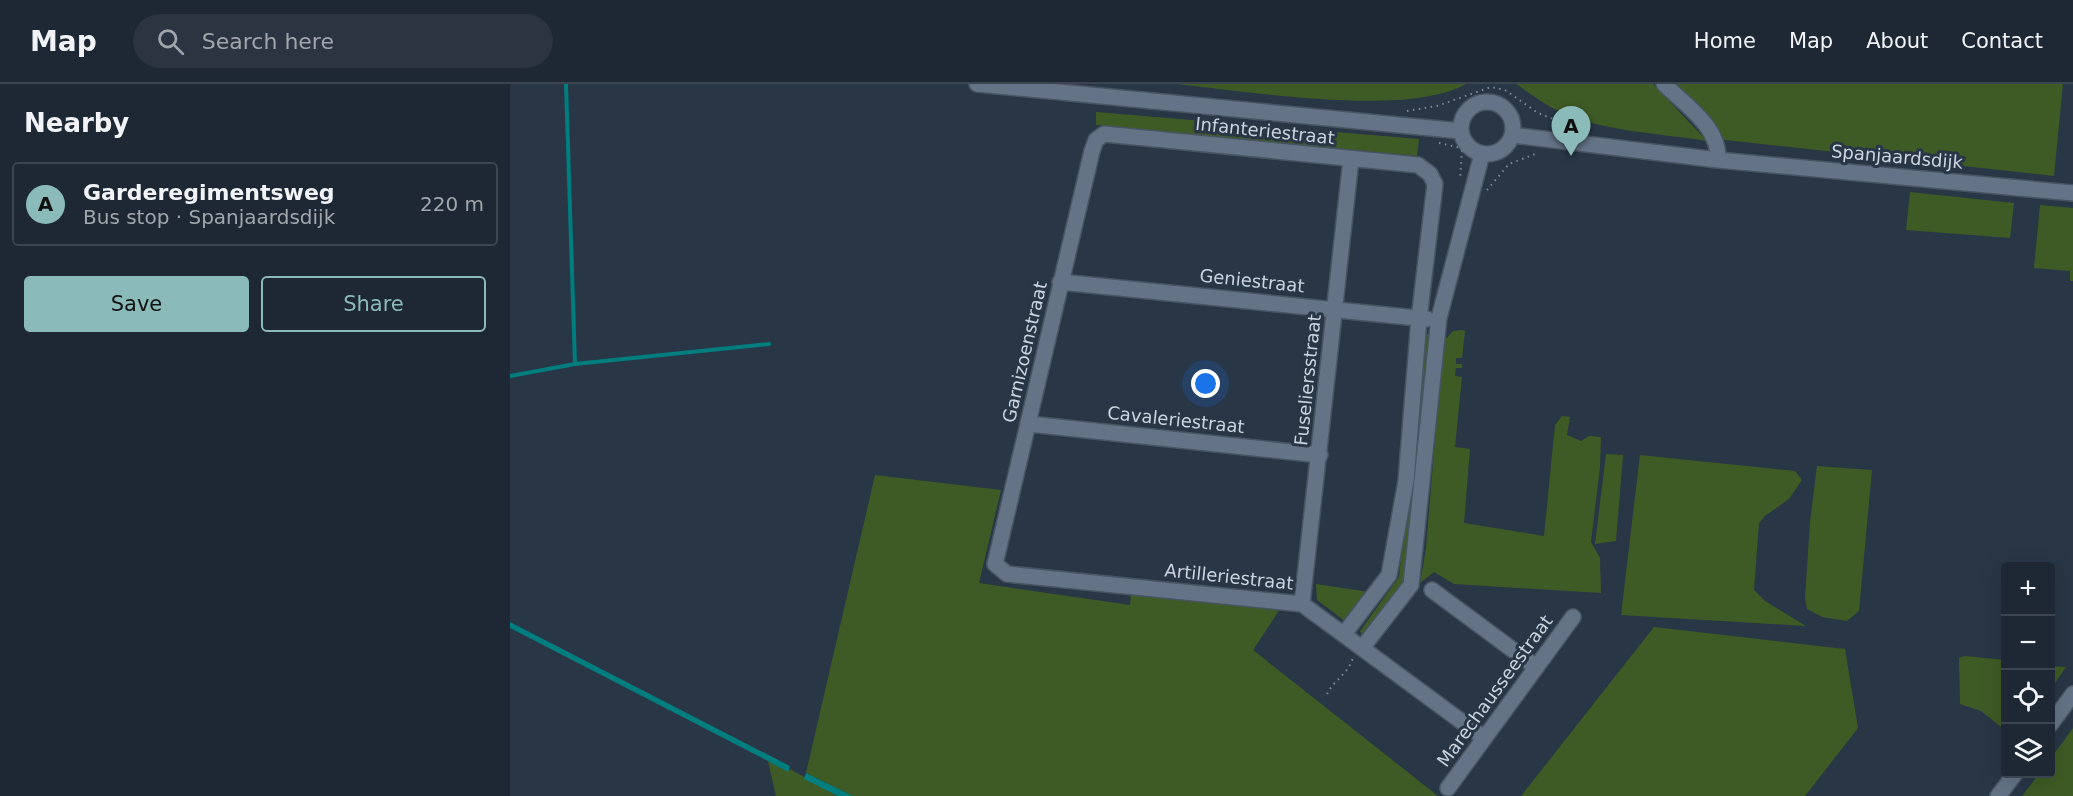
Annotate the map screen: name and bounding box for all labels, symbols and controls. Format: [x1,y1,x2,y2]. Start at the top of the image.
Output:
search box [133,14,553,68]
text: Map [30,25,97,58]
icon: search [154,25,187,58]
text: Search here [202,29,334,54]
text: Home [1694,29,1756,53]
text: Map [1789,29,1833,53]
text: About [1866,29,1928,53]
text: Contact [1961,29,2043,53]
pin: A [1552,106,1590,156]
text: Nearby [24,108,129,138]
street label: Infanteriestraat [1194,113,1336,148]
street label: Spanjaardsdijk [1830,140,1964,173]
text: Garderegimentsweg [83,180,335,205]
text: A [38,192,53,216]
text: 220 m [420,192,484,216]
text: Bus stop · Spanjaardsdijk [83,205,335,229]
street label: Geniestraat [1199,265,1306,296]
button: Save [24,276,249,332]
button: Share [261,276,486,332]
street label: Garnizoenstraat [998,279,1051,425]
street label: Fuseliersstraat [1290,313,1325,447]
your location [1191,369,1220,398]
street label: Cavaleriestraat [1106,402,1246,437]
street label: Artilleriestraat [1164,559,1294,594]
map controls [2001,562,2055,778]
button: + [2001,562,2055,616]
street label: Marechausseestraat [1433,611,1557,771]
button: − [2001,616,2055,670]
button: locate [2001,670,2055,724]
button: layers [2001,724,2055,778]

